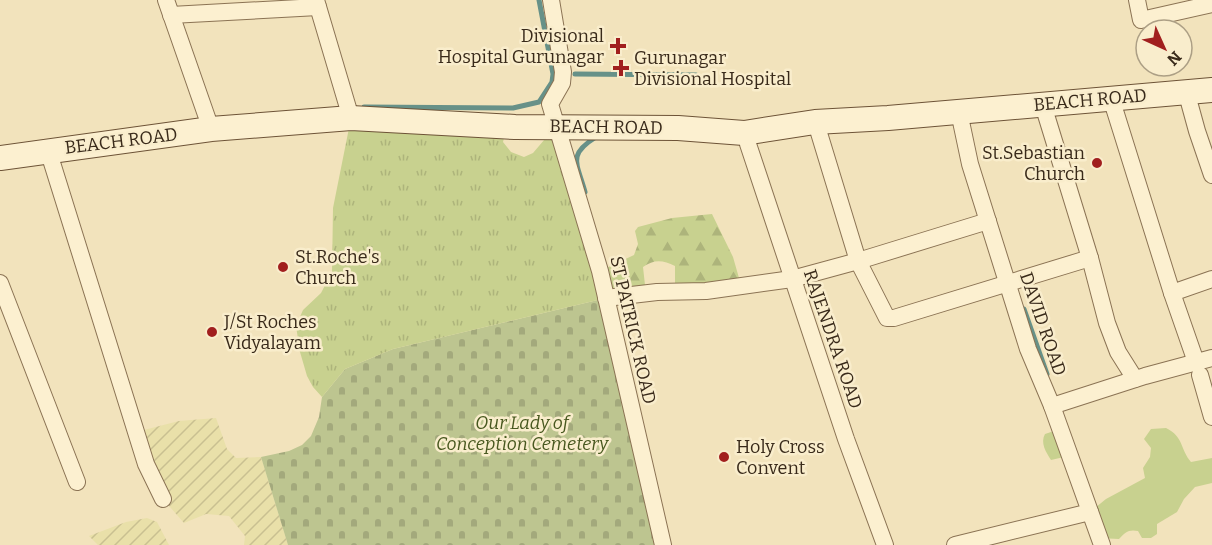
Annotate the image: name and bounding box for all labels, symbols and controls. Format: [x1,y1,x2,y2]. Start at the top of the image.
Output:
north arrow [1134,18,1194,78]
place label: Divisional Hospital Gurunagar [438,25,604,68]
marker: Divisional Hospital Gurunagar [609,37,627,55]
place label: Gurunagar Divisional Hospital [634,47,791,90]
text: N [1163,47,1185,69]
marker: Gurunagar Divisional Hospital [612,59,630,77]
street label: BEACH ROAD [1033,84,1147,116]
street label: BEACH ROAD [549,115,663,139]
street label: BEACH ROAD [63,123,179,159]
place label: St.Sebastian Church [982,142,1086,185]
marker: St.Sebastian Church [1090,156,1104,170]
place label: St.Roche's Church [295,246,380,289]
street label: ST PATRICK ROAD [605,254,661,406]
marker: St.Roche's Church [276,260,290,274]
street label: RAJENDRA ROAD [799,266,867,412]
street label: DAVID ROAD [1015,269,1071,379]
place label: J/St Roches Vidyalayam [223,311,321,354]
marker: J/St Roches Vidyalayam [205,325,219,339]
park label: Our Lady of Conception Cemetery [436,412,609,455]
place label: Holy Cross Convent [736,436,825,479]
marker: Holy Cross Convent [717,450,731,464]

